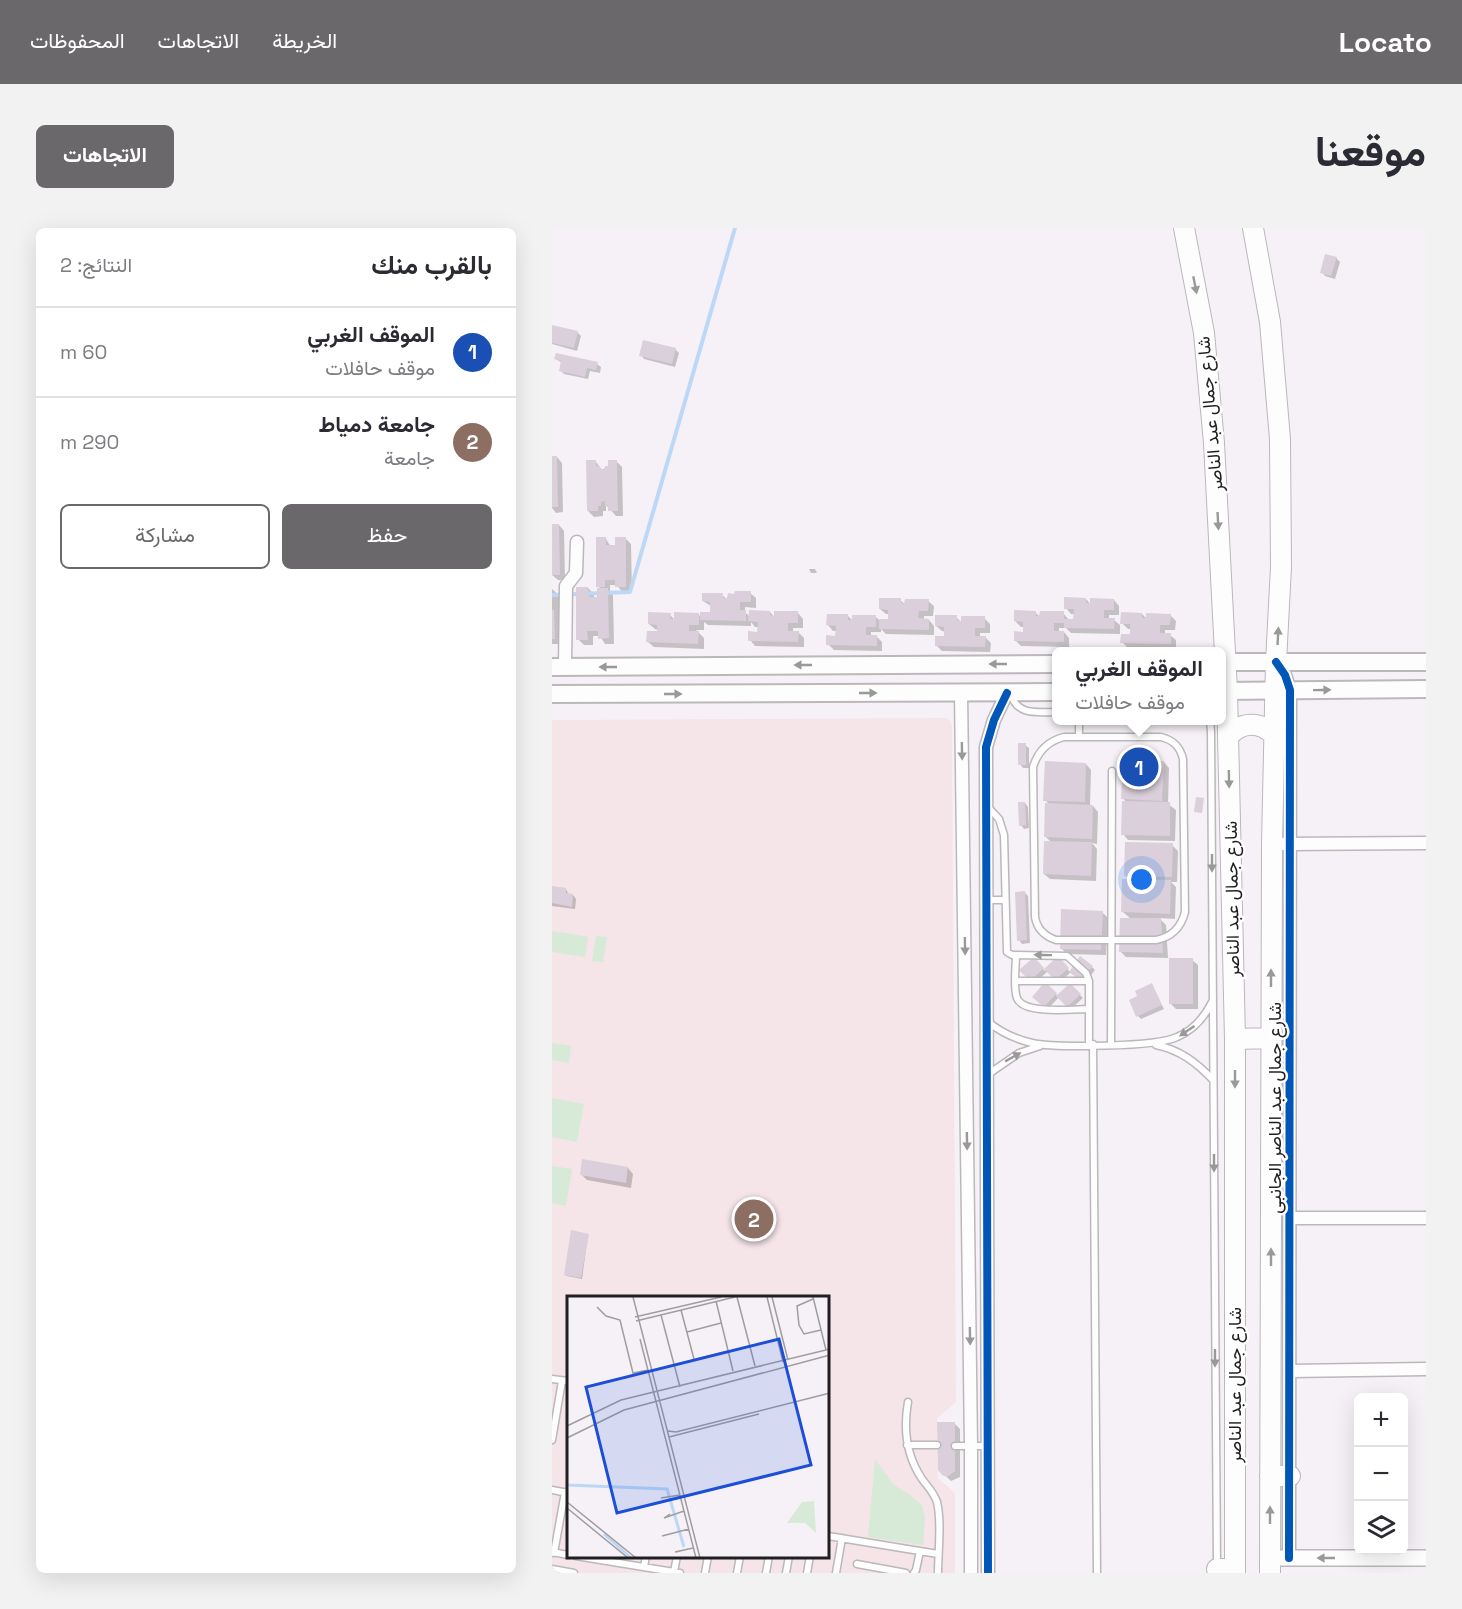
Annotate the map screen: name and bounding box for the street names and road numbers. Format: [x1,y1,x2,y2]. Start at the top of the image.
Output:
street label: شارع جمال عبد الناصر [1191,335,1229,494]
street label: شارع جمال عبد الناصر [1219,821,1245,978]
street label: شارع جمال عبد الناصر الجانبى [1263,1002,1287,1214]
street label: شارع جمال عبد الناصر [1223,1307,1247,1464]

